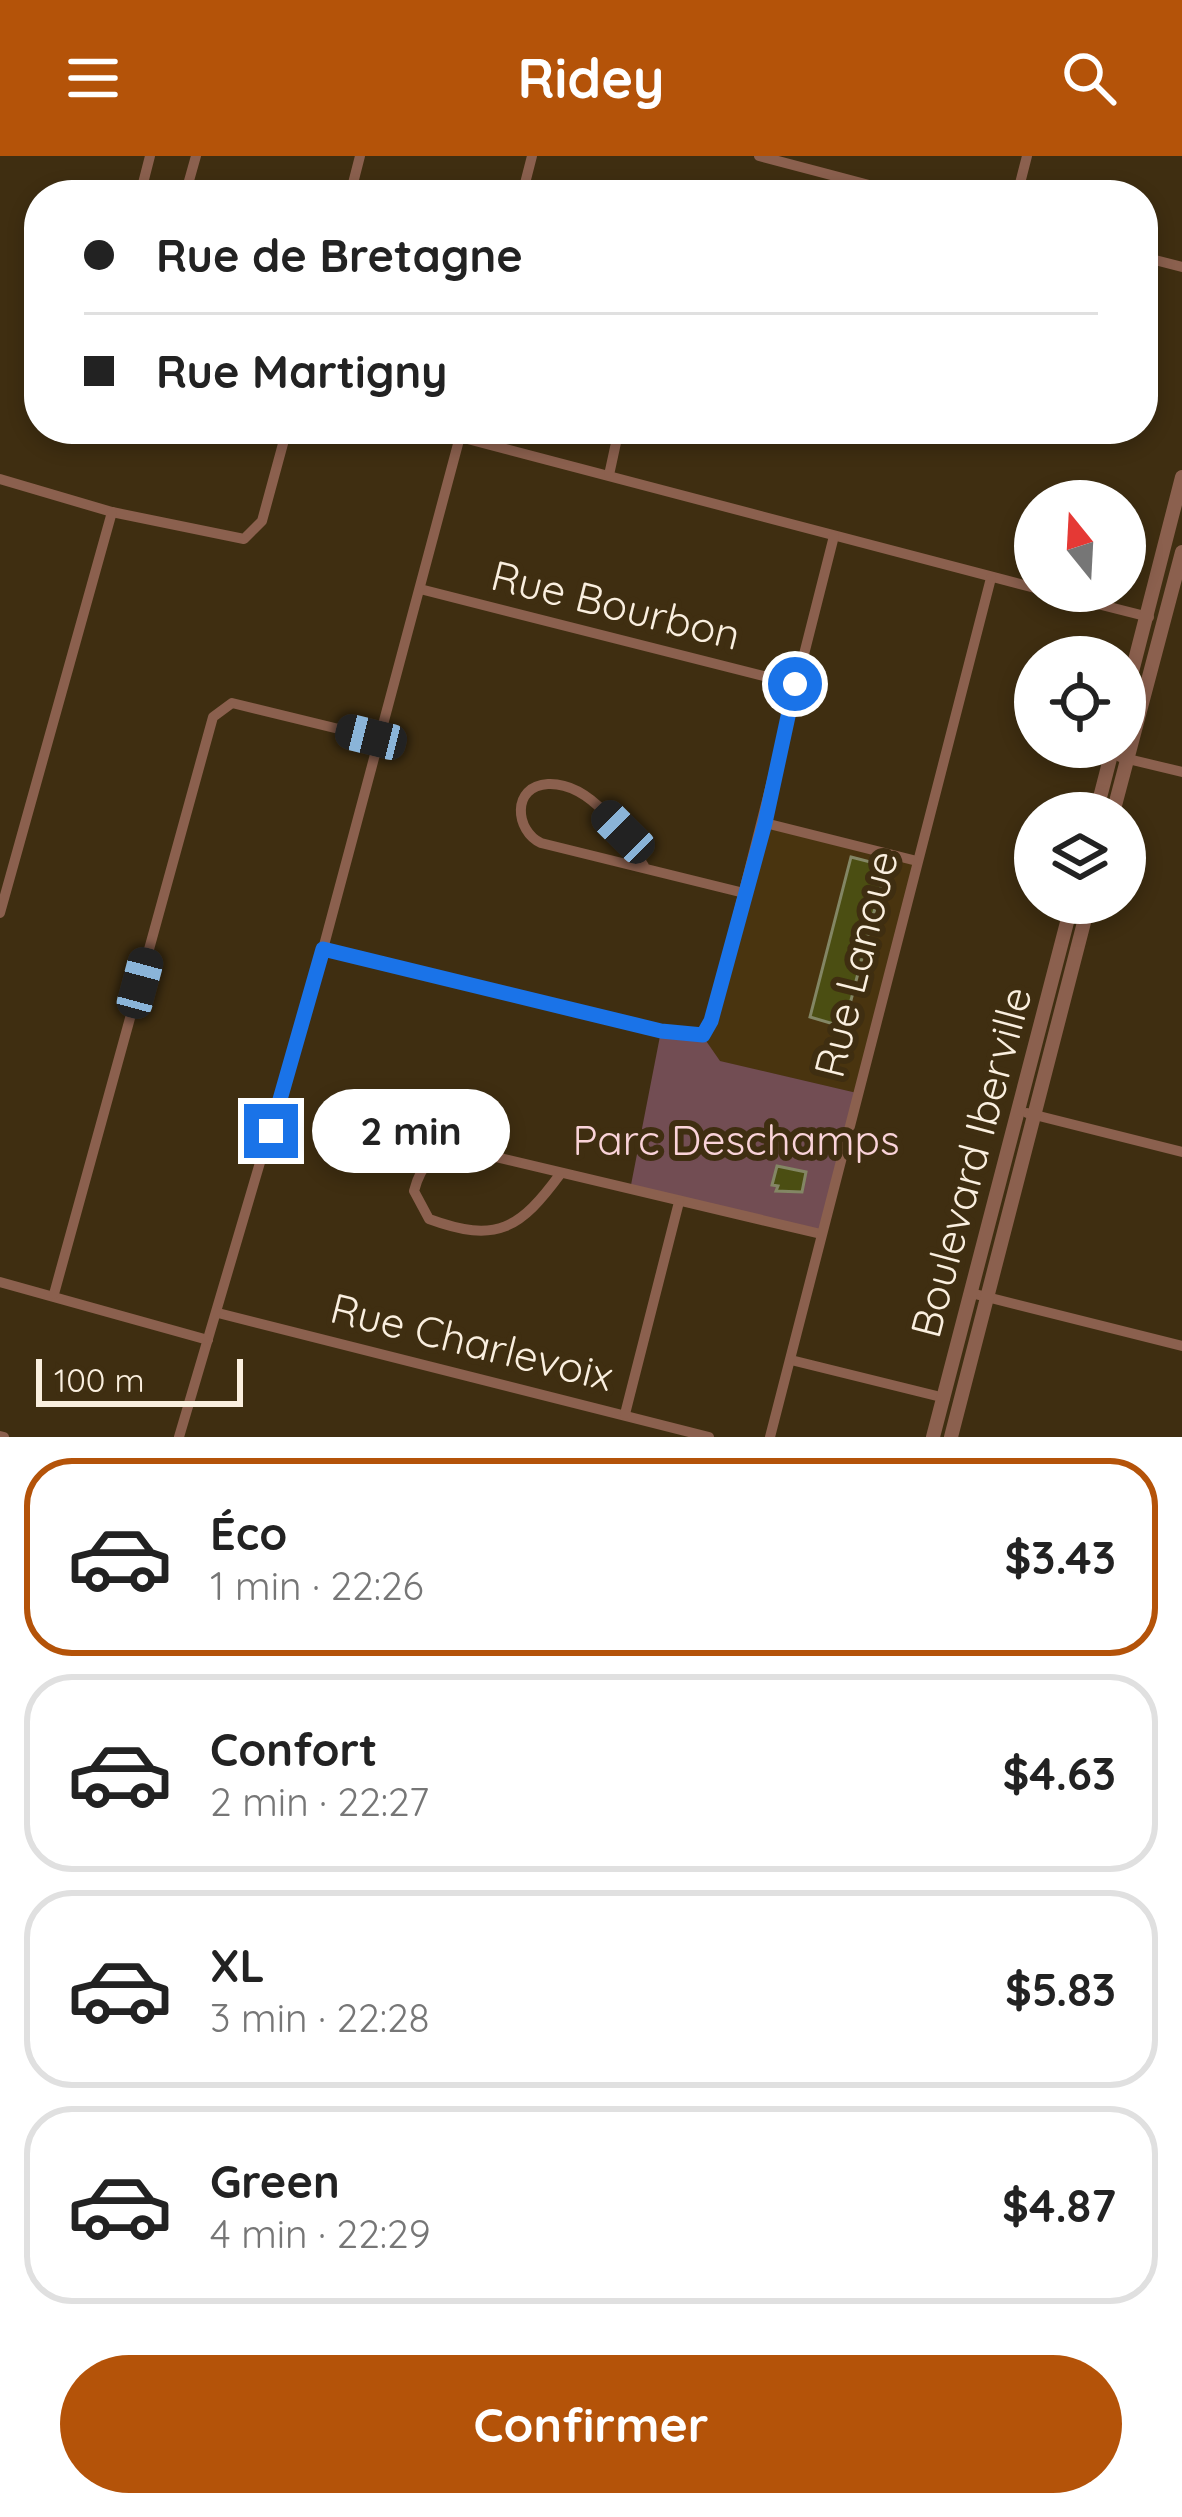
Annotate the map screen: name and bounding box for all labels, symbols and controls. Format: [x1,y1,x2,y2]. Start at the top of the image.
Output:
text: Ridey [517,44,665,112]
icon: menu [60,45,126,111]
icon: search [1056,45,1122,111]
text: Rue de Bretagne [156,227,523,283]
text: Rue Martigny [156,343,447,399]
north arrow [1014,480,1146,612]
map controls [1014,480,1146,924]
street label: Rue Bourbon [486,548,746,661]
button: locate [1014,636,1146,768]
route start [768,657,822,711]
car [332,711,410,763]
button: layers [1014,792,1146,924]
car [585,794,661,870]
street label: Rue Lanoue [802,845,909,1083]
car [113,944,167,1022]
street label: Boulevard Iberville [898,981,1043,1343]
callout: 2 min [313,1089,511,1173]
route end [244,1104,298,1158]
text: 2 min [360,1106,462,1155]
park label: Parc Deschamps [572,1113,900,1166]
street label: Rue Charlevoix [325,1281,619,1402]
scale bar [36,1353,243,1406]
text: 100 m [54,1359,145,1400]
icon: car [66,1503,174,1611]
text: Éco [210,1505,287,1561]
text: $3.43 [1004,1529,1116,1585]
text: 1 min · 22:26 [210,1561,424,1610]
icon: car [66,1719,174,1827]
text: Confort [210,1721,377,1777]
text: $4.63 [1002,1745,1116,1801]
text: 2 min · 22:27 [210,1777,429,1826]
icon: car [66,1935,174,2043]
text: XL [210,1937,265,1993]
text: $5.83 [1005,1961,1116,2017]
text: 3 min · 22:28 [210,1993,430,2042]
icon: car [66,2151,174,2259]
text: Green [210,2153,340,2209]
text: $4.87 [1002,2177,1116,2233]
text: 4 min · 22:29 [210,2209,430,2258]
button: Confirmer [60,2355,1122,2493]

